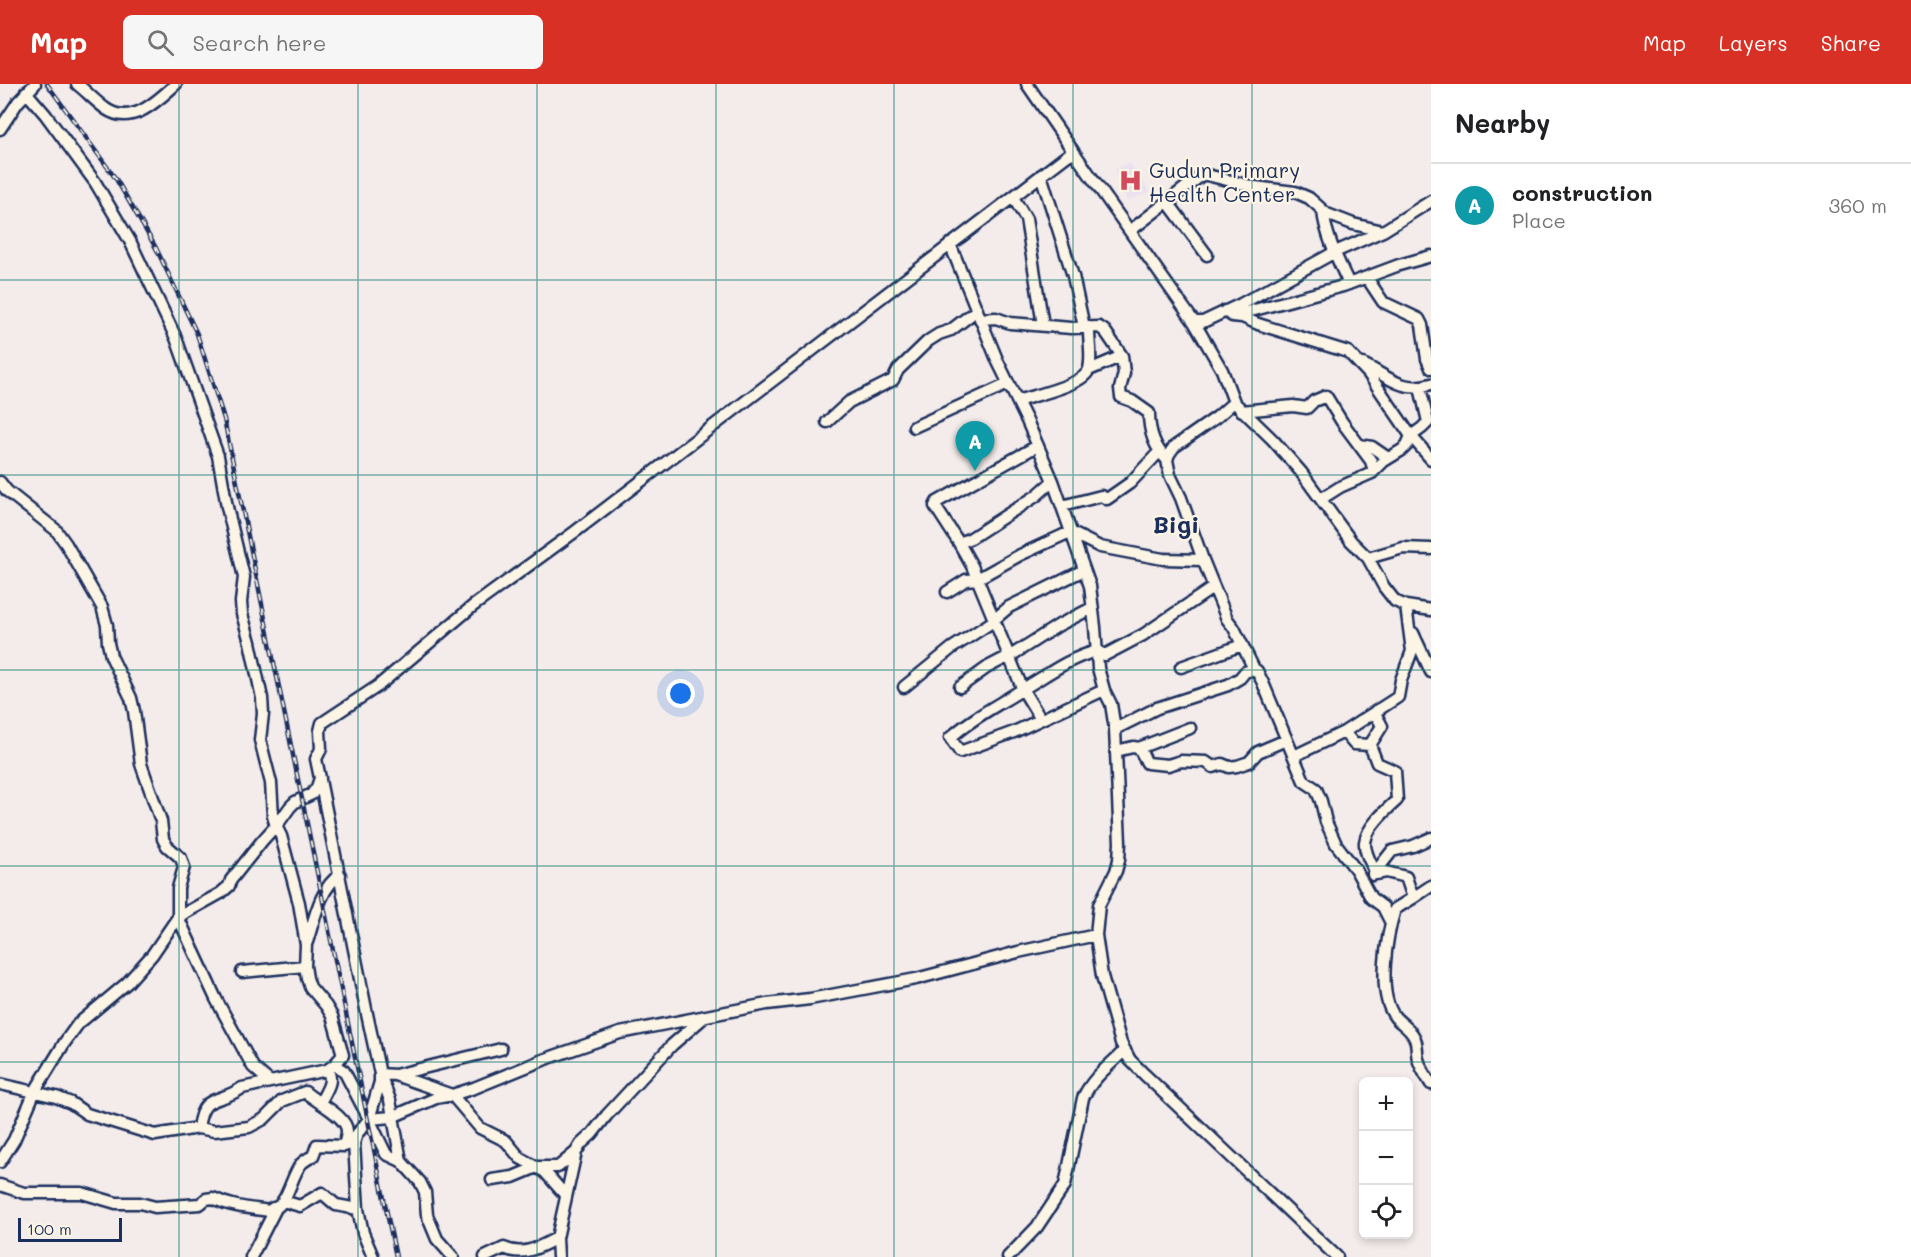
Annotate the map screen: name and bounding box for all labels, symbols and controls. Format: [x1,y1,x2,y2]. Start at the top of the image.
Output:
search box [123,15,543,69]
text: Map [30,24,87,60]
icon: search [144,26,177,59]
text: Search here [192,28,326,57]
text: Map [1643,29,1686,56]
text: Layers [1719,29,1788,56]
text: Share [1821,29,1881,56]
text: Nearby [1455,106,1550,140]
place label: Gudun Primary Health Center [1149,156,1300,207]
hospital icon: Gudun Primary Health Center [1118,168,1144,194]
text: construction [1512,178,1652,207]
text: A [1468,192,1481,218]
text: 360 m [1829,192,1887,218]
text: Place [1512,207,1566,233]
pin: A [956,422,994,471]
district label: Bigi [1153,508,1199,539]
your location [666,679,695,708]
map controls [1359,1077,1413,1239]
button: + [1359,1077,1413,1131]
button: − [1359,1131,1413,1185]
button: locate [1359,1185,1413,1239]
scale bar [18,1215,122,1242]
text: 100 m [27,1218,72,1239]

